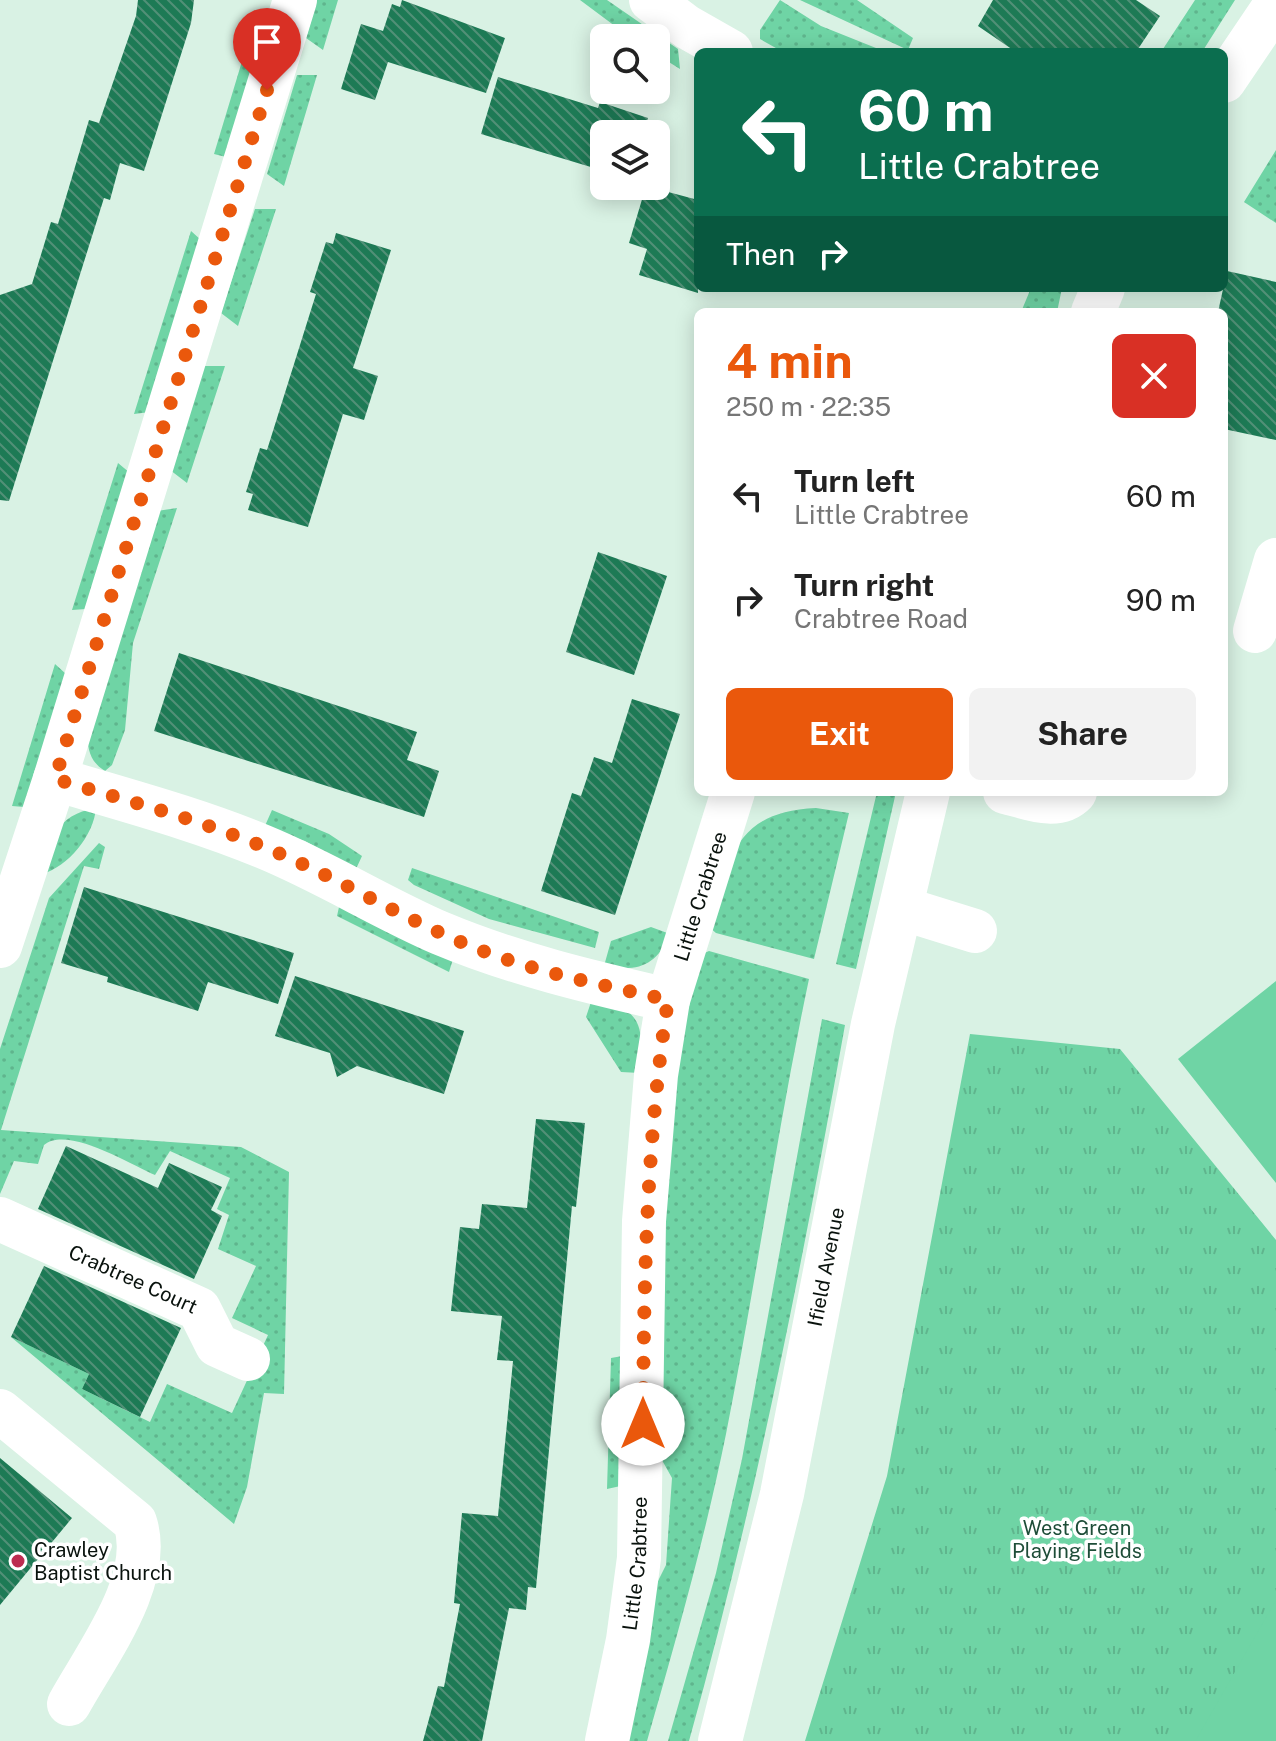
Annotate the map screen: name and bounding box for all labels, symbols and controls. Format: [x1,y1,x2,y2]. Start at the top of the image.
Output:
pin [233,8,301,90]
icon: arrive [245,20,289,64]
map controls [590,24,670,200]
button: search [590,24,670,104]
text: 60 m [858,78,994,144]
icon: left [726,80,830,184]
button: layers [590,120,670,200]
text: Little Crabtree [858,145,1100,187]
icon: right [811,232,855,276]
text: Then [726,236,795,272]
text: 4 min [726,332,853,389]
button: close [1112,334,1196,418]
text: 250 m · 22:35 [726,391,891,422]
text: Turn left [794,463,915,499]
icon: left [726,474,770,518]
text: 60 m [1126,478,1196,514]
text: Little Crabtree [794,499,969,530]
text: Turn right [794,567,934,603]
icon: right [726,578,770,622]
text: 90 m [1126,582,1196,618]
text: Crabtree Road [794,603,968,634]
button: Exit [726,688,953,780]
button: Share [969,688,1196,780]
street label: Little Crabtree [669,828,732,964]
street label: Ifield Avenue [803,1205,849,1329]
street label: Crabtree Court [65,1240,201,1319]
position arrow [601,1382,685,1466]
street label: Little Crabtree [617,1496,652,1632]
park label: West Green Playing Fields [1012,1516,1142,1563]
place label: Crawley Baptist Church [34,1538,172,1585]
marker: Crawley Baptist Church [9,1552,27,1570]

